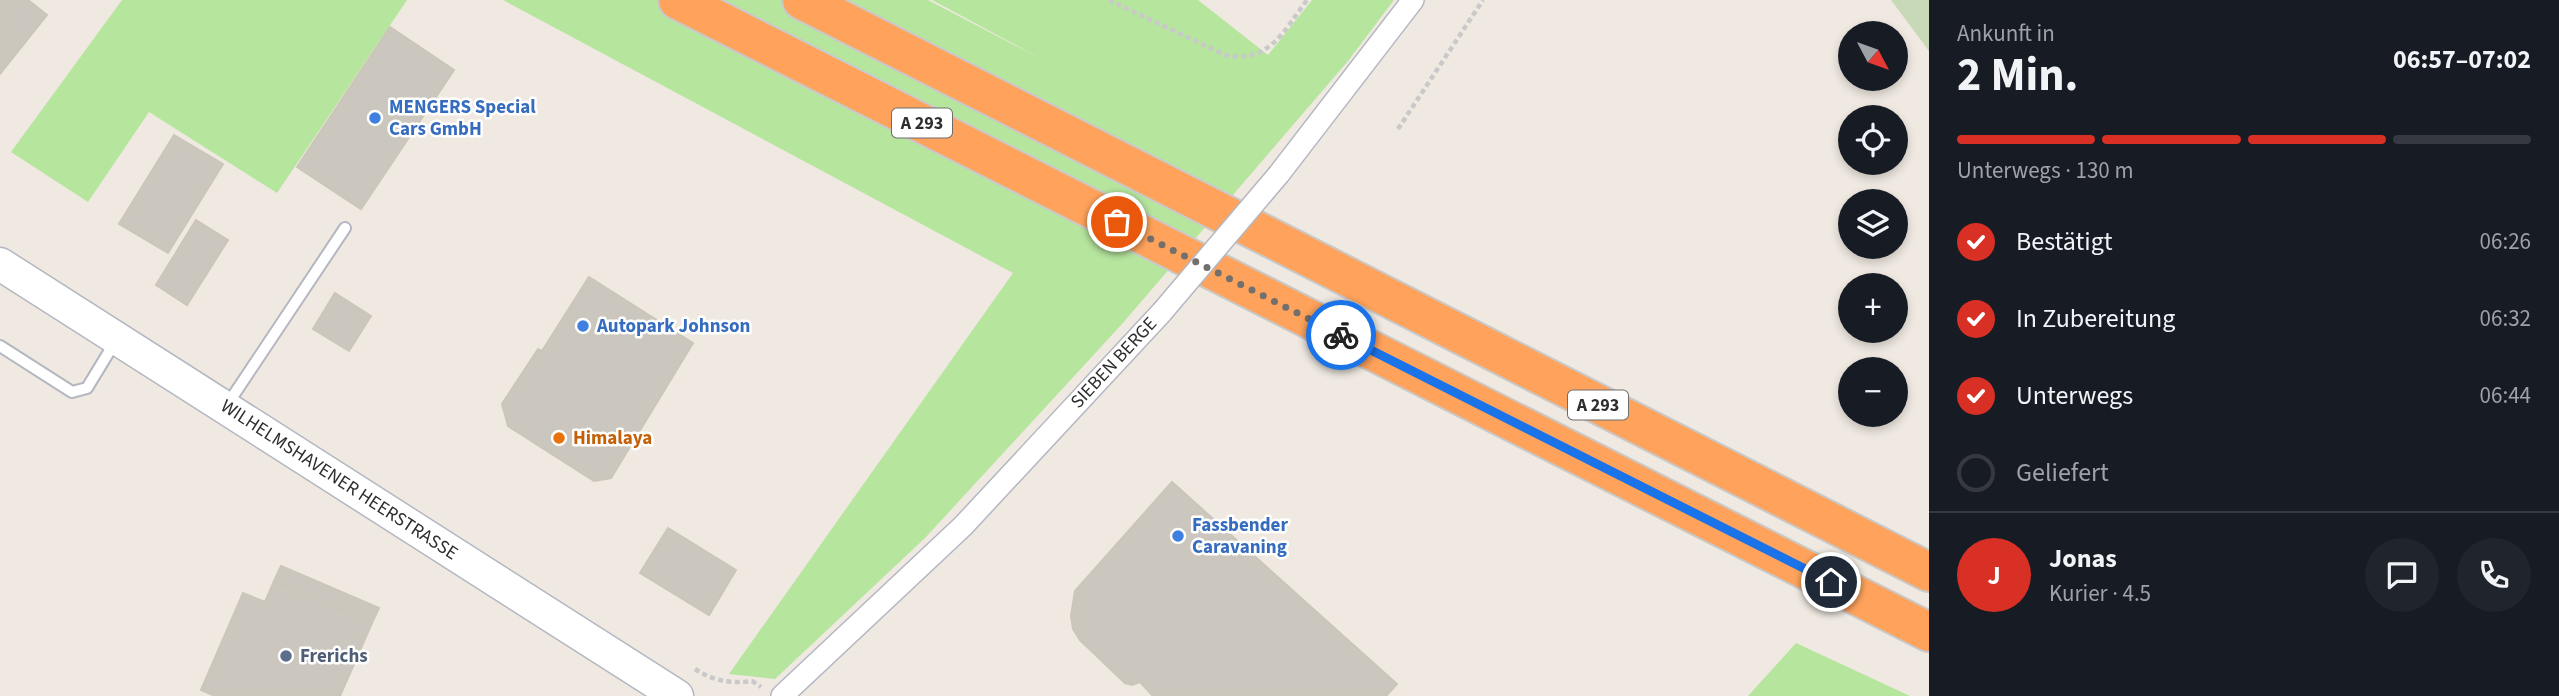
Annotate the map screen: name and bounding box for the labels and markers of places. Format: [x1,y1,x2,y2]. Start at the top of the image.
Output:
place label: MENGERS Special Cars GmbH [389,94,536,143]
marker: MENGERS Special Cars GmbH [367,110,383,126]
pin [1087,192,1147,252]
place label: Autopark Johnson [596,313,750,340]
marker: Autopark Johnson [575,318,591,334]
place label: Himalaya [573,425,652,452]
marker: Himalaya [551,430,567,446]
place label: Fassbender Caravaning [1192,512,1288,561]
marker: Fassbender Caravaning [1170,528,1186,544]
pin [1801,552,1861,612]
place label: Frerichs [300,643,368,670]
marker: Frerichs [278,648,294,664]

